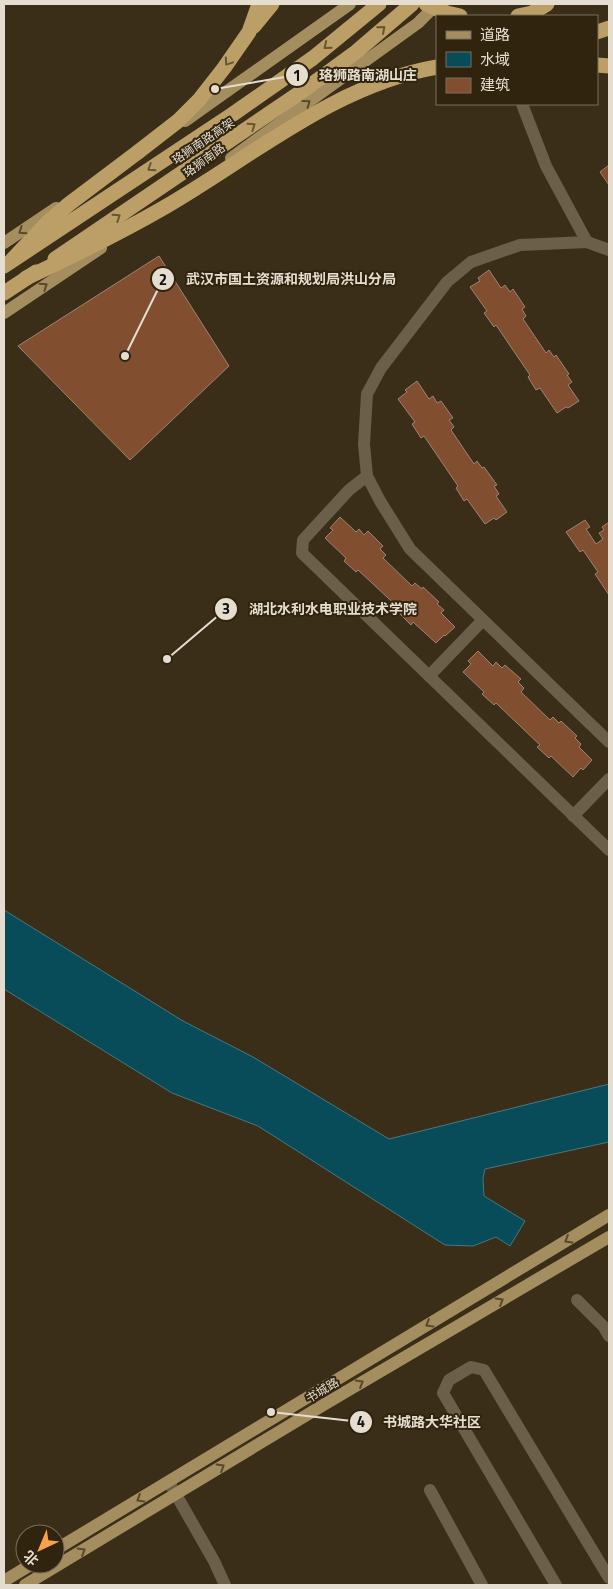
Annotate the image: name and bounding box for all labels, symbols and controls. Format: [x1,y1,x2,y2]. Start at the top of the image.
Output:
legend [436,15,598,105]
text: 道路 [480,23,510,46]
one-way arrow [377,26,386,35]
one-way arrow [324,40,333,49]
text: 水域 [480,48,510,71]
one-way arrow [225,56,234,66]
callout: 珞狮路南湖山庄 [284,61,427,90]
text: 1 [293,64,301,87]
text: 珞狮路南湖山庄 [319,64,417,85]
text: 建筑 [480,73,510,96]
one-way arrow [301,100,311,109]
street label: 珞狮南路高架 [169,115,237,167]
one-way arrow [246,123,256,132]
street label: 珞狮南路 [180,140,228,180]
one-way arrow [147,162,156,171]
one-way arrow [111,214,121,223]
one-way arrow [18,224,27,234]
callout: 武汉市国土资源和规划局洪山分局 [151,265,406,294]
text: 2 [159,268,167,291]
text: 武汉市国土资源和规划局洪山分局 [186,268,396,289]
one-way arrow [38,283,48,292]
callout: 湖北水利水电职业技术学院 [214,594,427,623]
text: 3 [222,597,230,620]
text: 湖北水利水电职业技术学院 [249,598,417,619]
one-way arrow [564,1234,573,1244]
one-way arrow [495,1297,504,1307]
one-way arrow [425,1318,434,1328]
street label: 书城路 [302,1373,342,1407]
one-way arrow [355,1380,364,1390]
callout: 书城路大华社区 [348,1407,491,1436]
text: 4 [357,1410,365,1433]
text: 书城路大华社区 [383,1411,481,1432]
one-way arrow [216,1463,225,1473]
one-way arrow [136,1493,145,1503]
north arrow [15,1524,65,1574]
text: 北 [18,1546,43,1571]
one-way arrow [76,1548,86,1557]

